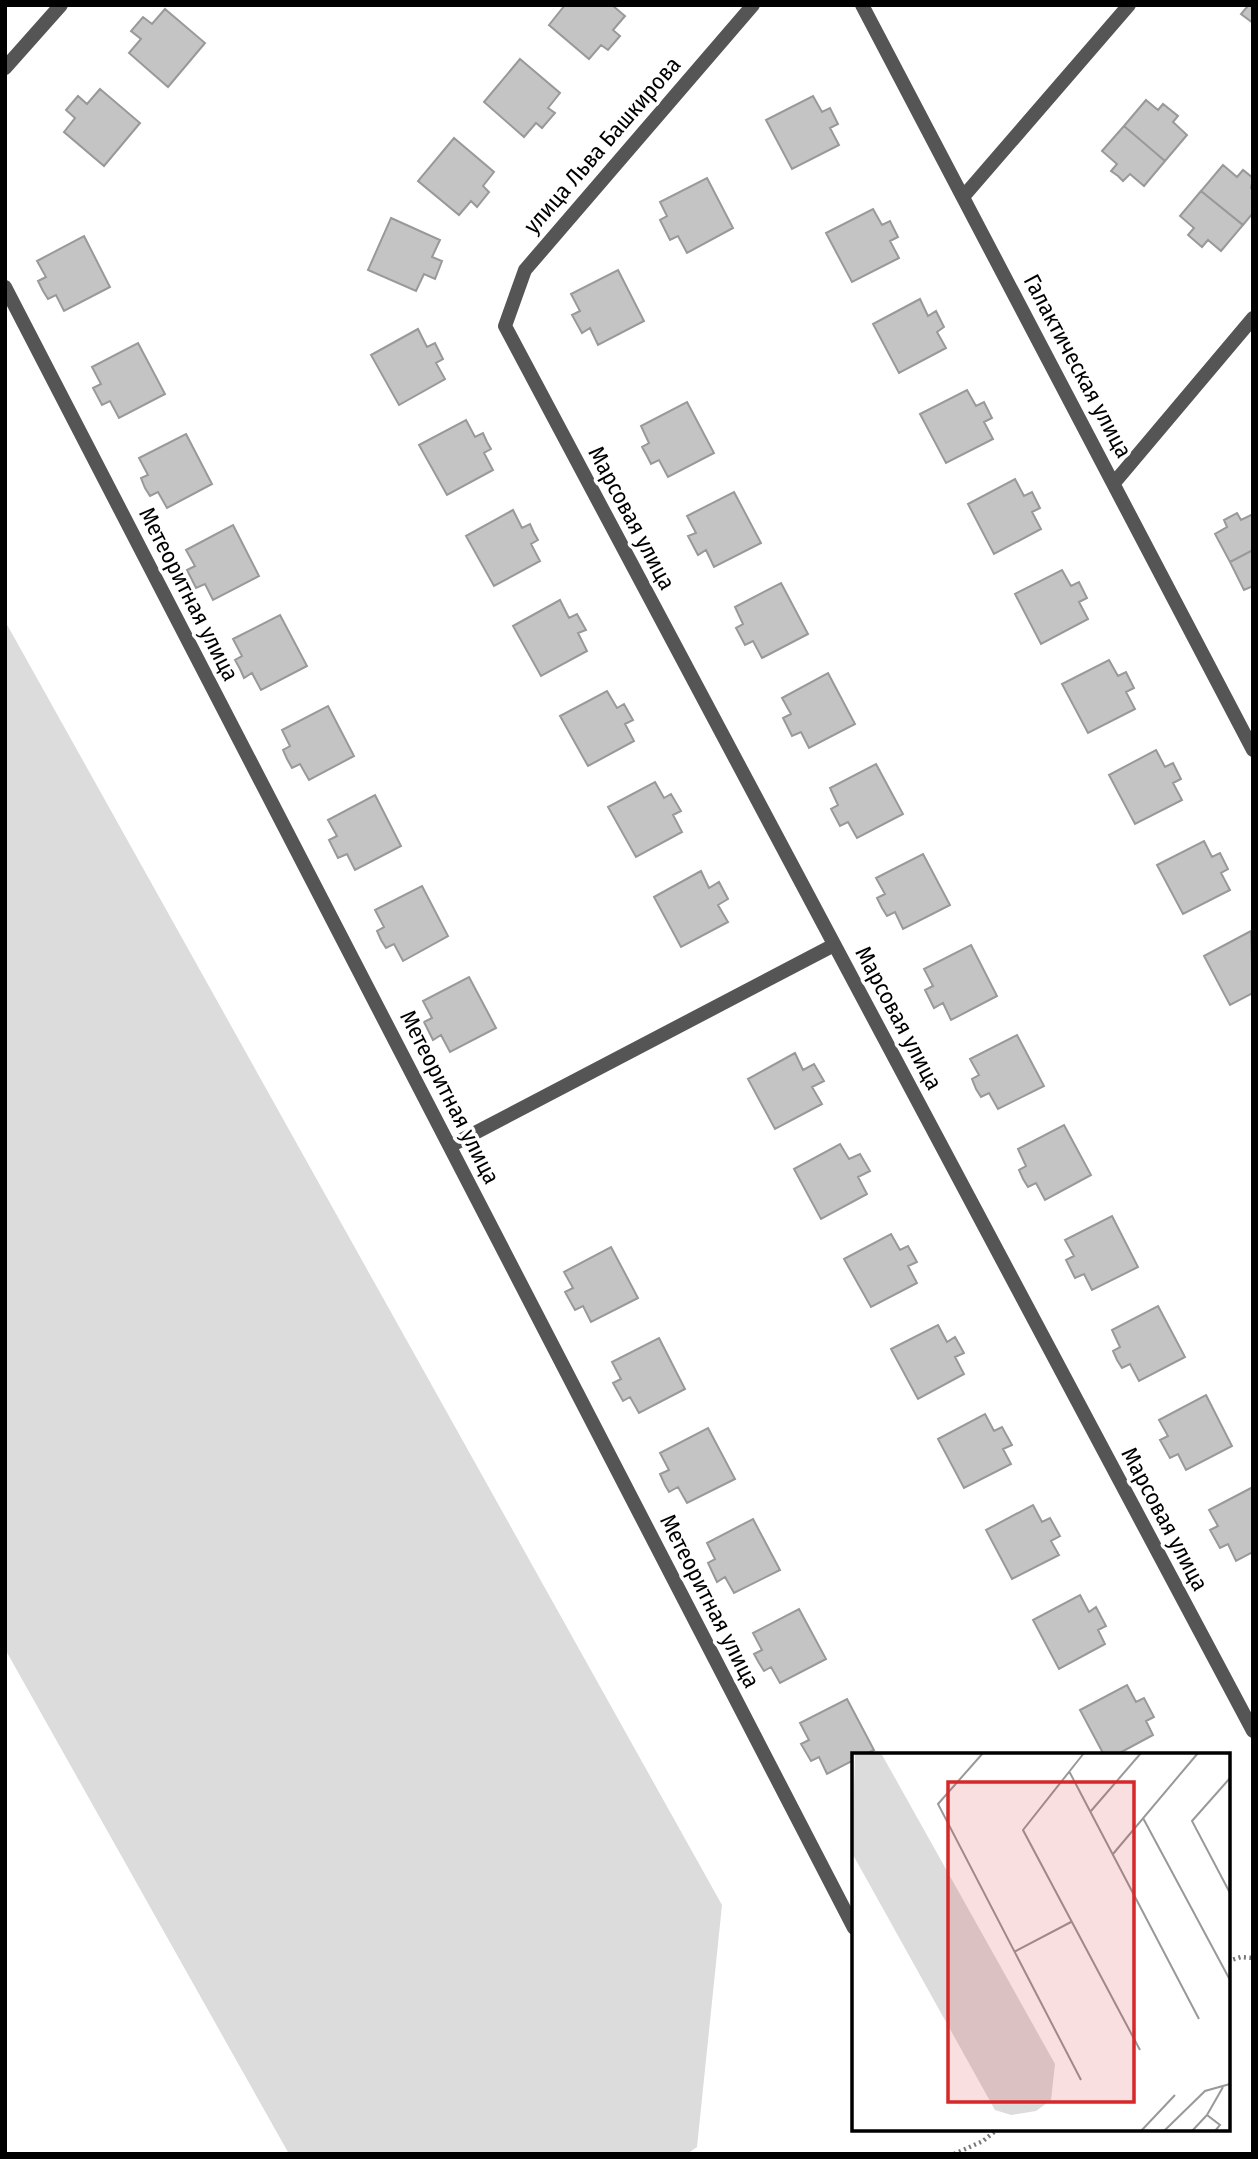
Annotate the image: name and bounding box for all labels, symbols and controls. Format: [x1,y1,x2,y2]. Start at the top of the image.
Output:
street label: улица Льва Башкирова [518,51,686,239]
street label: Галактическая улица [1018,269,1138,463]
street label: Марсовая улица [582,441,682,595]
street label: Метеоритная улица [133,502,245,686]
street label: Марсовая улица [849,941,949,1095]
street label: Метеоритная улица [394,1005,506,1189]
street label: Марсовая улица [1115,1442,1215,1596]
street label: Метеоритная улица [654,1509,766,1693]
inset map [852,1753,1230,2131]

